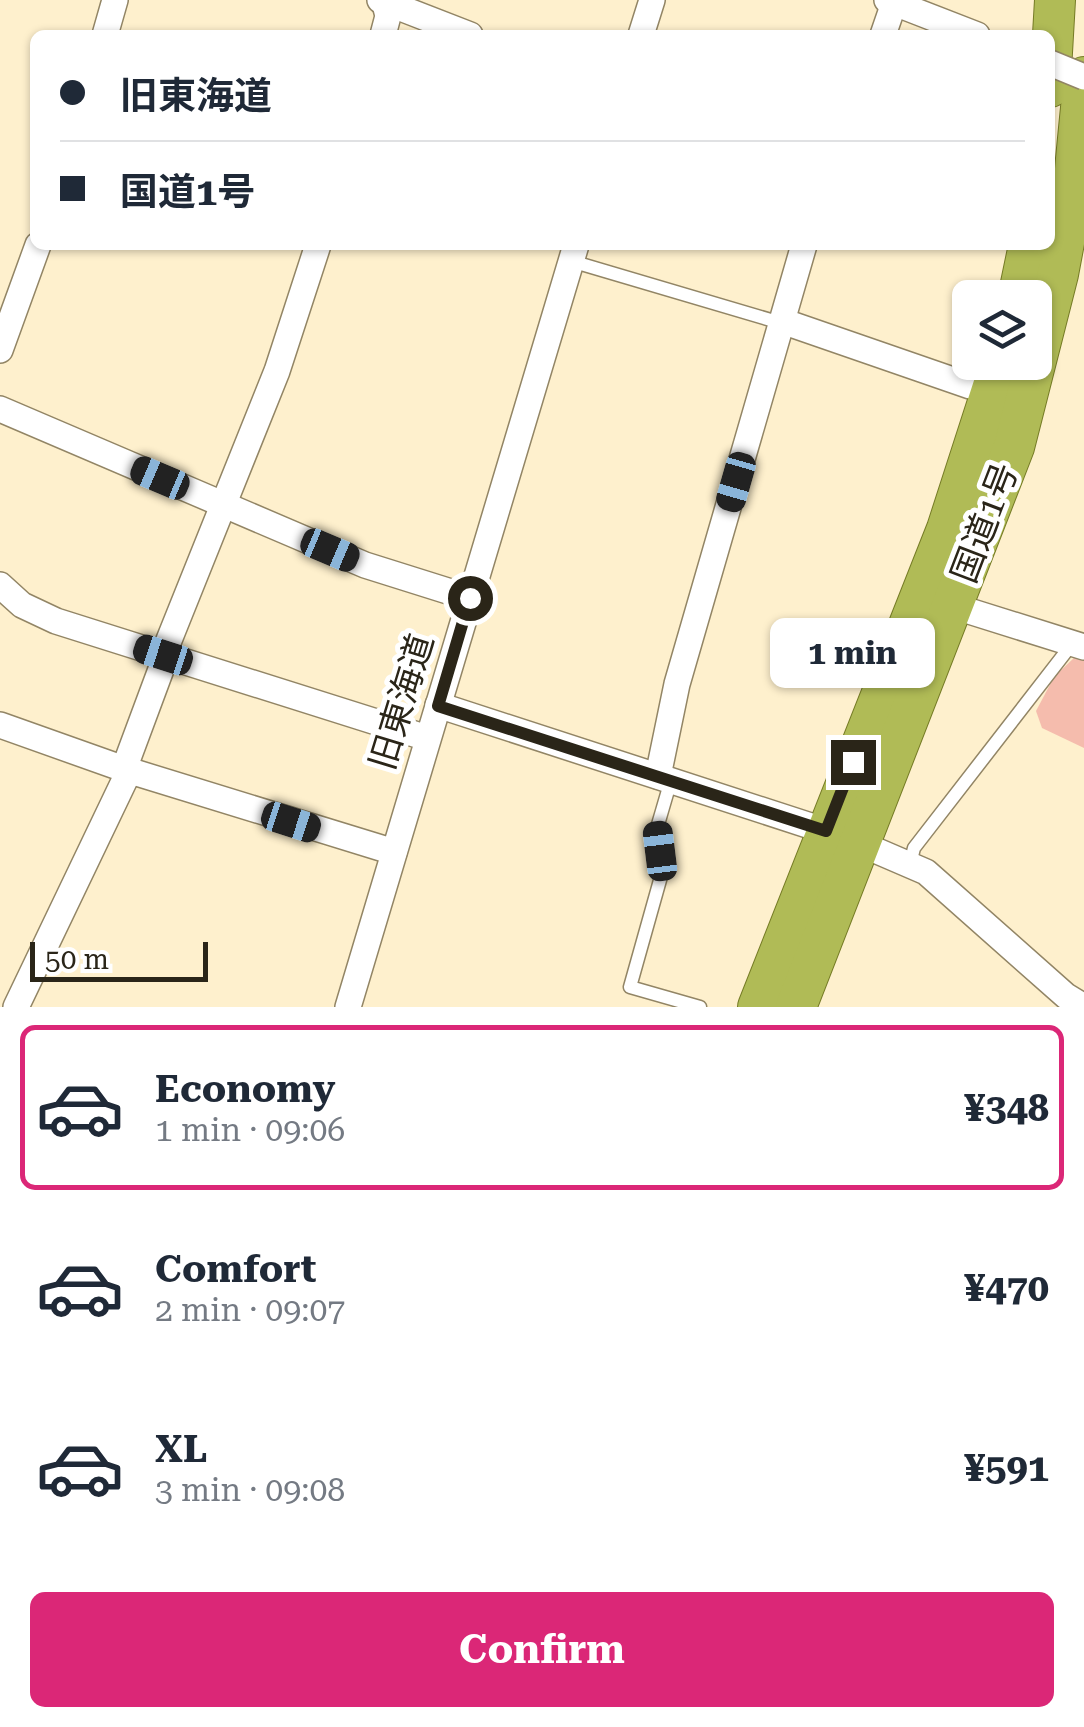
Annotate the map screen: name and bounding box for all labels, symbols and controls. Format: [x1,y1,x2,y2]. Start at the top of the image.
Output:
text: 旧東海道 [120,74,272,118]
text: 国道1号 [120,170,255,214]
map controls [952,280,1052,380]
button: layers [952,280,1052,380]
car [713,449,759,515]
car [127,452,193,504]
street label: 国道1号 [944,457,1026,589]
car [297,524,363,576]
route start [448,576,493,621]
callout: 1 min [770,617,936,687]
street label: 旧東海道 [362,629,442,775]
car [130,631,196,679]
text: 1 min [808,634,897,672]
route end [831,740,876,785]
car [258,798,324,846]
car [641,819,679,883]
scale bar [30,937,208,981]
text: 50 m [45,943,109,976]
icon: car [35,1063,125,1153]
text: Economy [155,1067,335,1111]
text: ¥348 [964,1086,1049,1130]
text: 1 min · 09:06 [155,1111,345,1149]
icon: car [35,1243,125,1333]
text: Comfort [155,1247,316,1291]
text: ¥470 [964,1266,1049,1310]
text: 2 min · 09:07 [155,1291,345,1329]
icon: car [35,1423,125,1513]
text: XL [155,1427,207,1471]
text: ¥591 [964,1446,1049,1490]
text: 3 min · 09:08 [155,1471,345,1509]
button: Confirm [30,1592,1054,1707]

